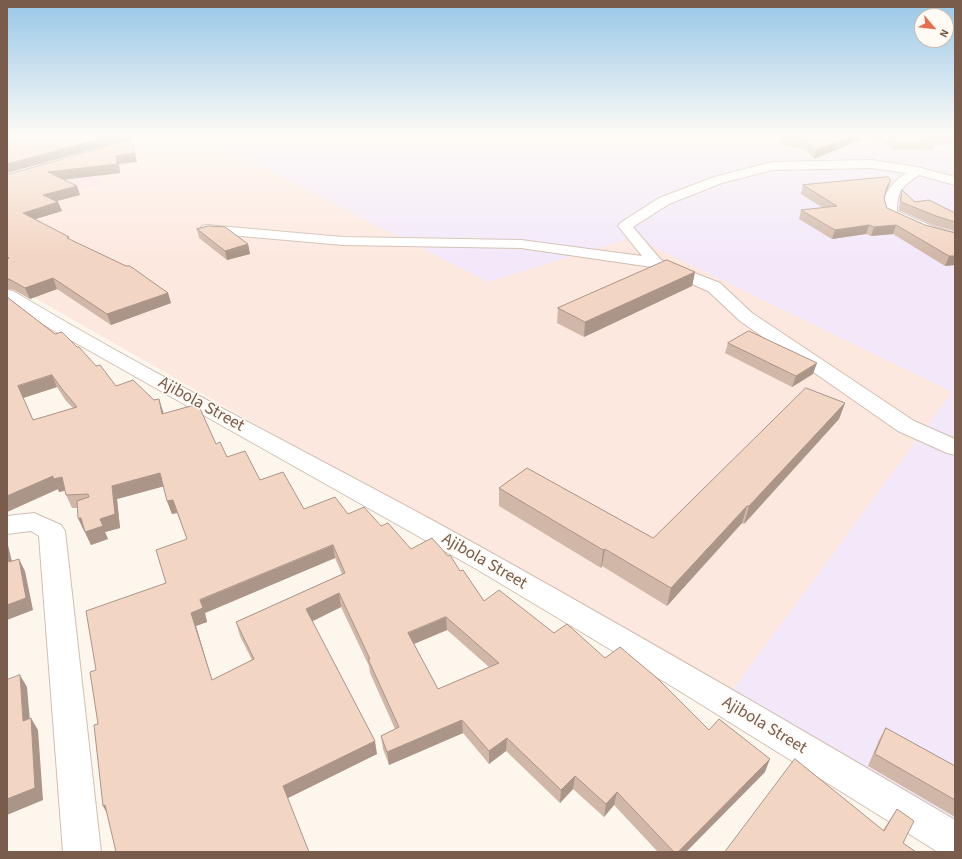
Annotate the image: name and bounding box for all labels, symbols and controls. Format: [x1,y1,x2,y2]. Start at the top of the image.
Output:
north arrow [914,8,954,48]
text: N [936,27,952,40]
street label: Ajibola Street [154,373,248,437]
street label: Ajibola Street [438,529,530,595]
street label: Ajibola Street [718,693,810,759]

